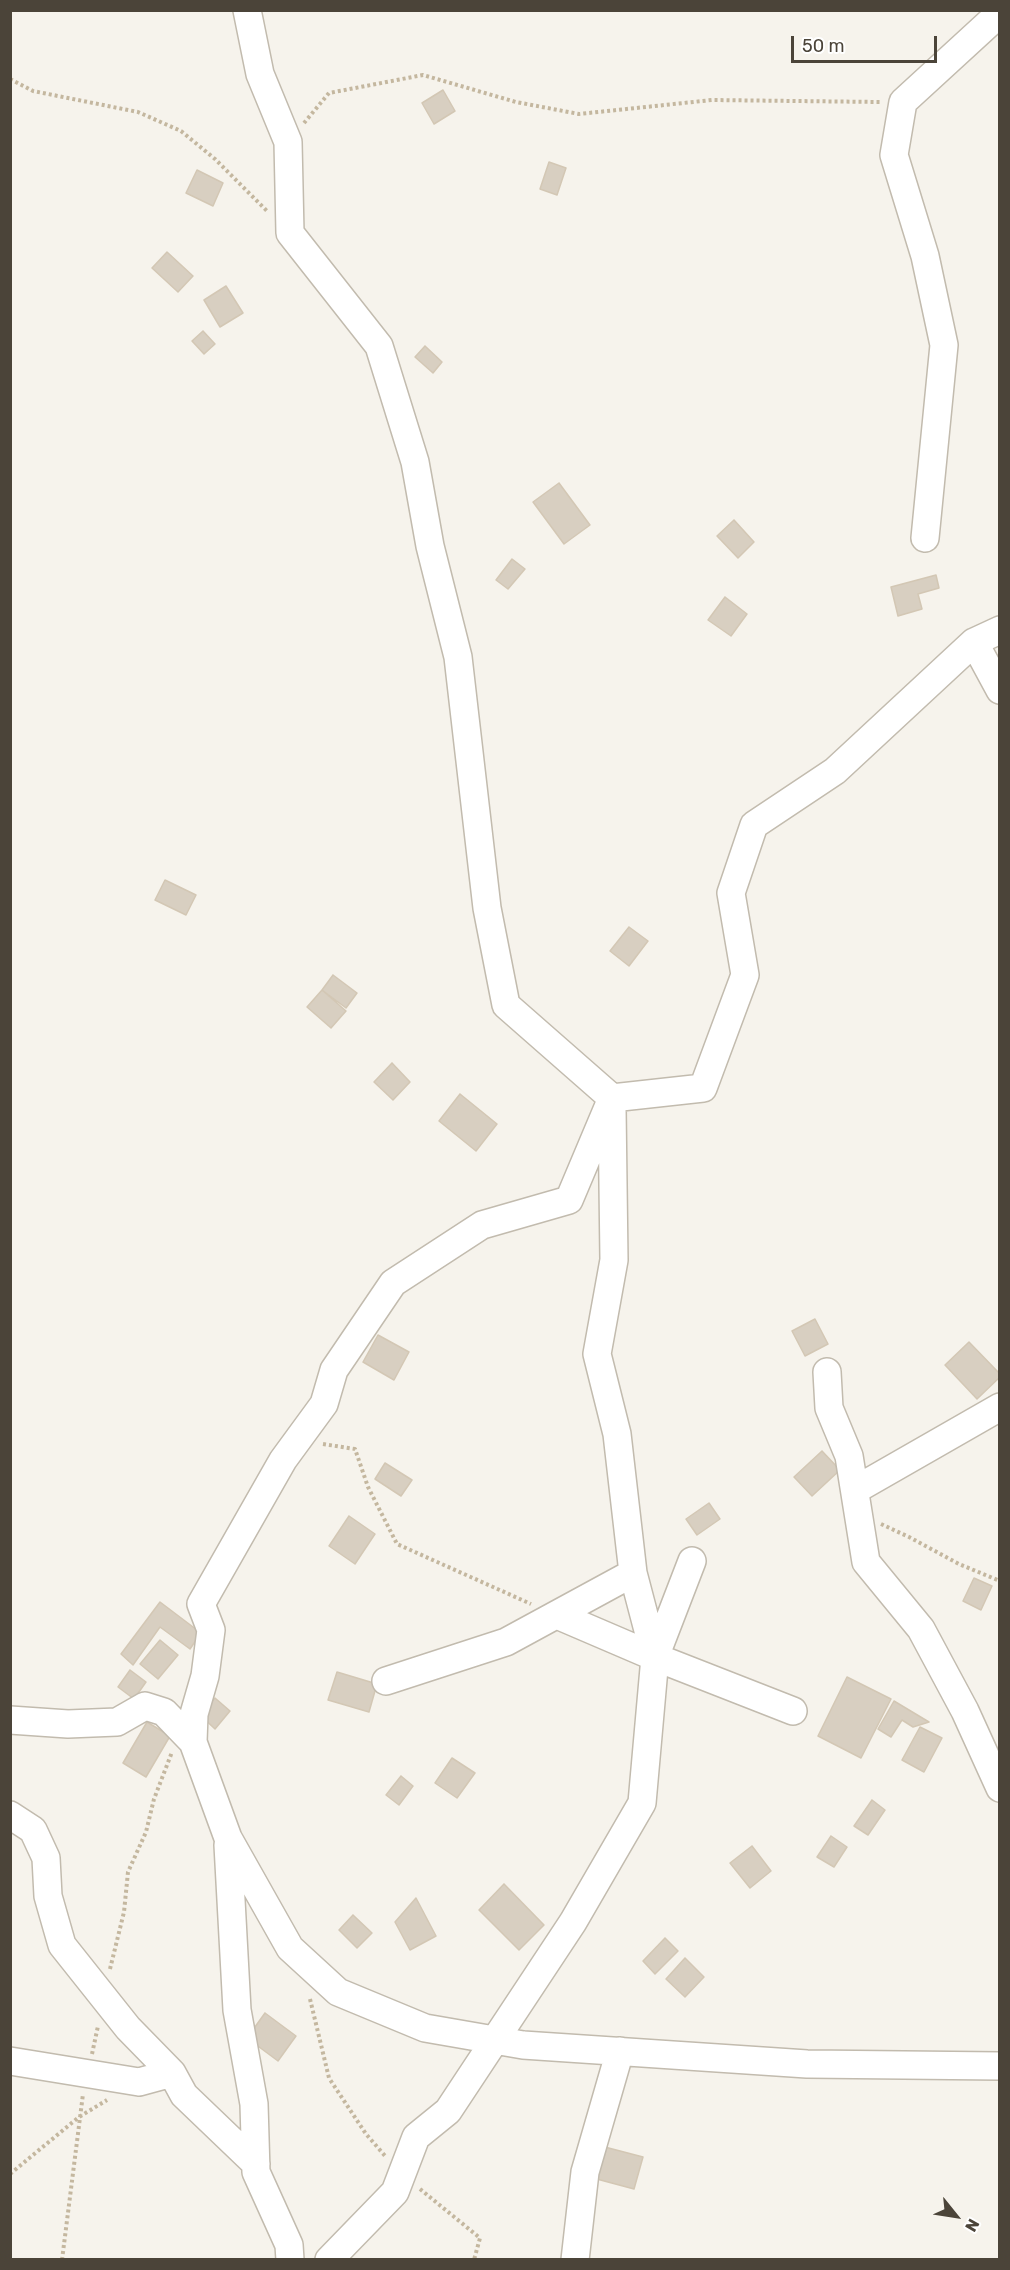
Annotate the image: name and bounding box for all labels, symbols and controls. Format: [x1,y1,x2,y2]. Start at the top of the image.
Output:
scale bar [794,24,940,62]
text: 50 m [802,35,845,57]
north arrow [926,2186,986,2246]
text: N [961,2216,983,2235]

